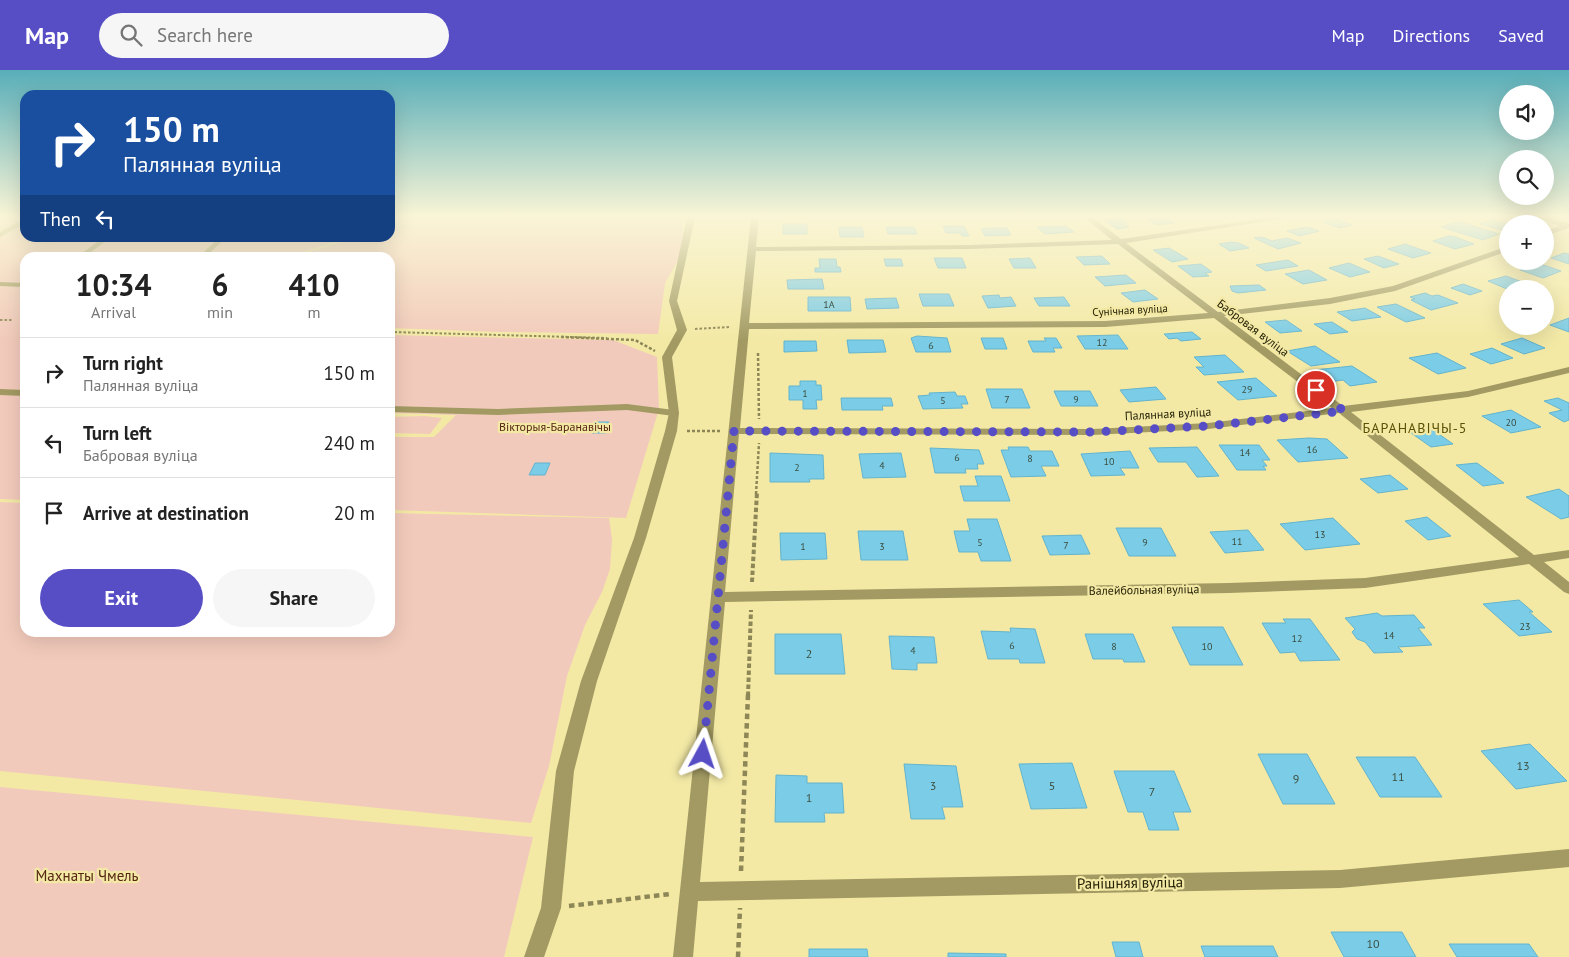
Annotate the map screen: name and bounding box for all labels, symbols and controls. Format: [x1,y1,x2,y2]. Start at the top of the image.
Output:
search box [99,13,449,58]
text: Map [25,20,69,51]
icon: search [117,21,145,49]
text: Search here [157,23,253,47]
text: Map [1332,24,1364,47]
text: Directions [1392,24,1470,47]
text: Saved [1498,24,1544,47]
map controls [1499,85,1554,335]
button: sound [1499,85,1554,140]
text: 150 m [123,106,220,152]
icon: right [40,110,105,175]
text: Палянная вуліца [123,150,282,178]
button: search [1499,150,1554,205]
icon: left [91,205,119,233]
text: Then [40,207,81,231]
button: + [1499,215,1554,270]
text: 10:34 [75,265,152,304]
text: 6 [212,265,229,304]
text: 410 [288,265,340,304]
button: − [1499,280,1554,335]
street label: Бабровая вуліца [1214,296,1292,359]
house number: 1А [823,298,835,311]
street label: Сунічная вуліца [1092,301,1168,319]
text: Arrival [91,302,136,322]
text: min [207,302,233,322]
text: m [308,302,321,322]
house number: 12 [1097,336,1107,349]
house number: 6 [928,339,934,352]
text: Turn right [83,351,163,375]
icon: right [40,359,68,387]
text: 150 m [323,361,375,385]
pin [1295,369,1337,411]
text: Палянная вуліца [83,375,198,395]
icon: arrive [1302,376,1330,404]
house number: 29 [1242,383,1252,396]
house number: 1 [802,387,808,400]
house number: 7 [1004,393,1010,406]
house number: 9 [1073,393,1079,406]
house number: 5 [940,394,946,407]
street label: Палянная вуліца [1124,404,1212,423]
house number: 20 [1506,416,1517,429]
park label: Вікторыя-Баранавічы [499,419,611,434]
district label: БАРАНАВІЧЫ-5 [1363,419,1467,437]
text: Turn left [83,421,152,445]
icon: left [40,429,68,457]
text: 240 m [323,431,375,455]
house number: 16 [1307,443,1317,456]
text: Бабровая вуліца [83,445,198,465]
house number: 14 [1240,446,1251,459]
house number: 6 [954,451,960,464]
house number: 8 [1027,452,1033,465]
house number: 10 [1104,455,1115,468]
house number: 4 [879,459,885,472]
house number: 2 [794,461,800,474]
icon: arrive [40,499,68,527]
text: Arrive at destination [83,501,249,525]
text: 20 m [334,501,375,525]
house number: 13 [1315,528,1325,541]
house number: 11 [1232,535,1242,548]
house number: 5 [977,536,983,549]
house number: 9 [1142,536,1148,549]
house number: 7 [1063,539,1069,552]
house number: 1 [800,540,806,553]
house number: 3 [879,540,885,553]
button: Exit [40,569,203,627]
button: Share [213,569,375,627]
street label: Валейбольная вуліца [1089,581,1199,598]
house number: 23 [1520,620,1530,633]
house number: 14 [1384,629,1395,642]
house number: 12 [1292,632,1302,645]
house number: 6 [1009,639,1015,652]
house number: 8 [1111,640,1117,653]
house number: 10 [1202,640,1213,653]
house number: 4 [910,644,916,657]
house number: 2 [806,646,812,661]
position arrow [676,727,728,779]
house number: 13 [1516,758,1530,773]
house number: 11 [1391,769,1405,784]
house number: 9 [1293,771,1299,786]
house number: 3 [930,778,936,793]
house number: 5 [1049,778,1055,793]
house number: 7 [1149,784,1155,799]
house number: 1 [806,790,812,805]
park label: Махнаты Чмель [36,866,139,885]
street label: Ранішняя вуліца [1077,872,1183,893]
house number: 10 [1366,936,1380,951]

